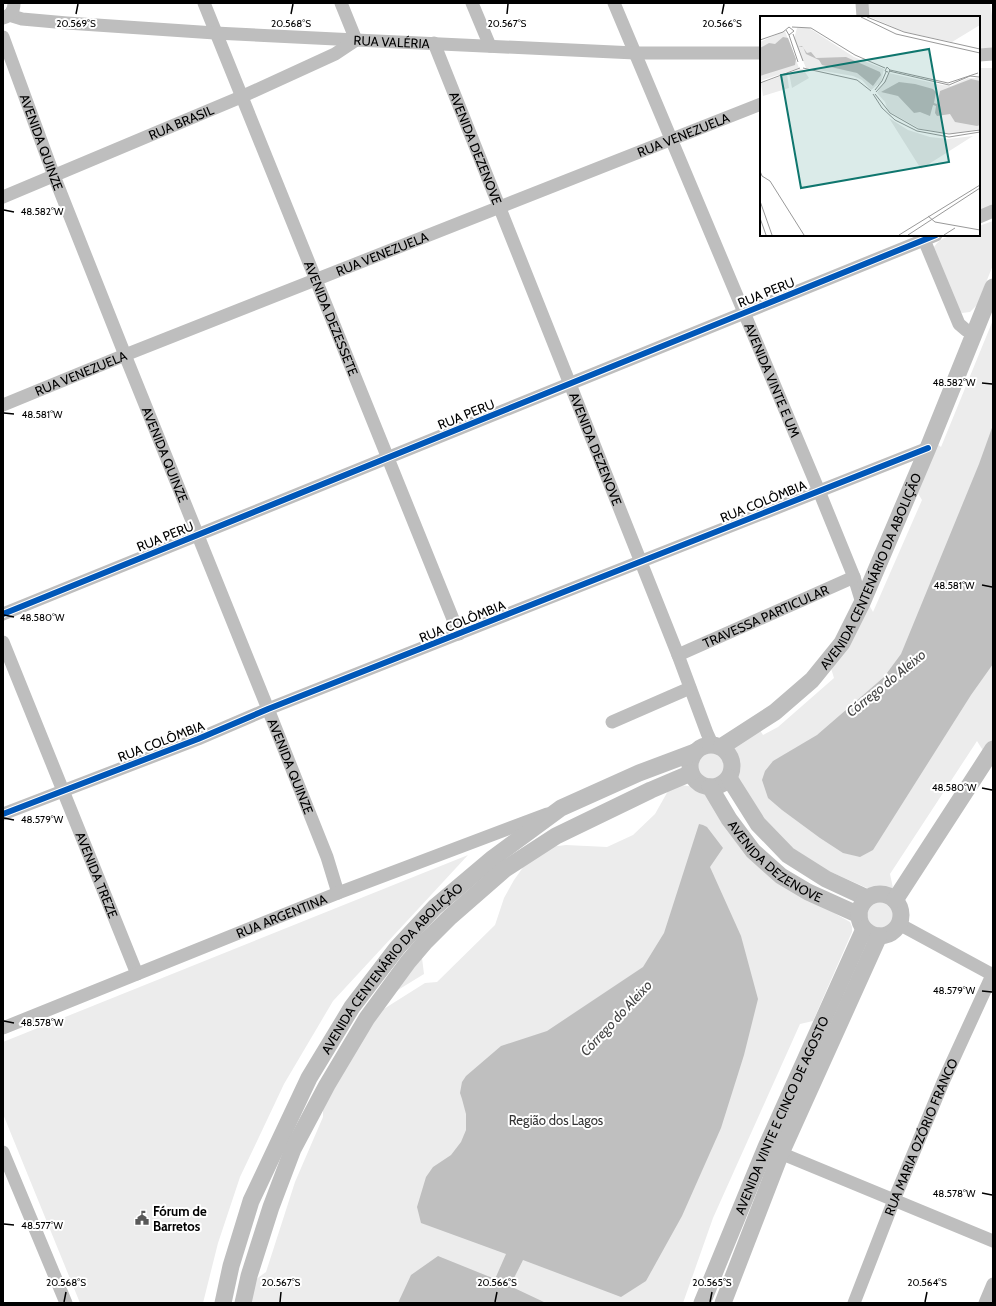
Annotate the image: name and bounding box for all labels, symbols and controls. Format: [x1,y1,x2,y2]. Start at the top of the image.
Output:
inset map [760,16,980,236]
text: 20.569°S [56,17,96,30]
text: 20.568°S [271,17,311,30]
text: 20.567°S [488,17,527,30]
text: 20.566°S [702,17,742,30]
street label: RUA VALÉRIA [353,32,430,51]
street label: AVENIDA DEZENOVE [446,89,506,207]
street label: AVENIDA QUINZE [17,92,67,193]
street label: RUA BRASIL [146,101,216,143]
street label: RUA VENEZUELA [635,109,732,160]
text: 48.582°W [20,205,64,218]
street label: RUA VENEZUELA [333,228,430,279]
street label: AVENIDA DEZESSETE [301,258,362,378]
street label: RUA PERU [735,273,797,311]
street label: AVENIDA VINTE E UM [741,320,804,440]
street label: RUA VENEZUELA [32,347,129,399]
text: 48.582°W [932,376,976,389]
street label: AVENIDA DEZENOVE [566,390,626,508]
street label: RUA PERU [435,395,497,433]
street label: AVENIDA QUINZE [139,404,192,505]
text: 48.581°W [21,408,63,421]
street label: AVENIDA CENTENÁRIO DA ABOLIÇÃO [816,470,925,672]
street label: RUA COLÔMBIA [718,476,808,526]
street label: RUA PERU [134,517,196,555]
text: 48.581°W [933,579,975,592]
street label: TRAVESSA PARTICULAR [700,581,831,651]
street label: RUA COLÔMBIA [417,596,507,646]
text: 48.580°W [20,611,65,624]
water label: Córrego do Aleixo [843,645,929,721]
street label: AVENIDA QUINZE [265,716,317,816]
street label: RUA COLÔMBIA [115,717,207,765]
text: 48.580°W [932,781,977,794]
text: 48.579°W [21,813,64,826]
street label: AVENIDA DEZENOVE [725,817,825,905]
street label: AVENIDA TREZE [72,829,122,920]
street label: AVENIDA CENTENÁRIO DA ABOLIÇÃO [318,879,466,1057]
street label: RUA ARGENTINA [234,890,329,941]
water label: Córrego do Aleixo [576,976,656,1060]
text: 48.579°W [933,984,976,997]
street label: AVENIDA VINTE E CINCO DE AGOSTO [731,1014,832,1217]
text: 48.578°W [21,1016,64,1029]
street label: RUA MARIA OZÓRIO FRANCO [881,1056,961,1218]
park label: Região dos Lagos [509,1112,604,1128]
text: 48.578°W [933,1187,976,1200]
place label: Fórum de Barretos [153,1203,207,1234]
public building icon: Fórum de Barretos [134,1210,150,1226]
text: 48.577°W [21,1219,63,1232]
text: 20.568°S [46,1276,86,1289]
text: 20.567°S [262,1276,301,1289]
text: 20.566°S [477,1276,517,1289]
text: 20.565°S [692,1276,732,1289]
text: 20.564°S [907,1276,947,1289]

